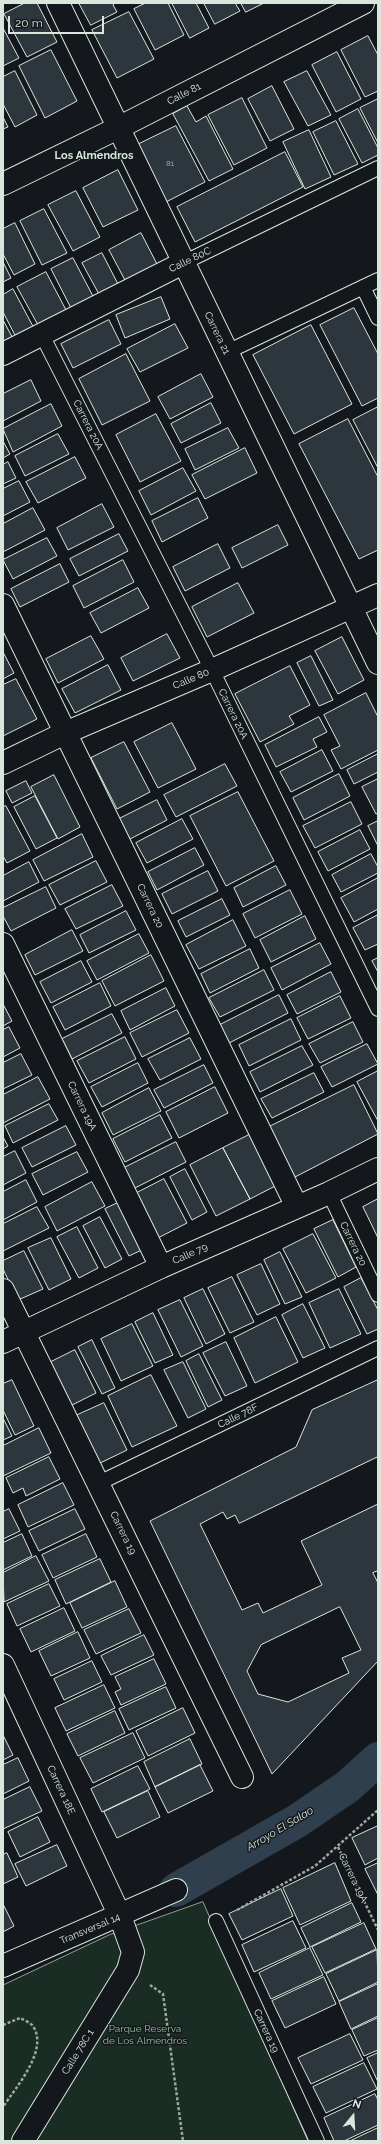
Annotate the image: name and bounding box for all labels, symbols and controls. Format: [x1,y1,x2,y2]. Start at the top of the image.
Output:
scale bar [10,8,106,34]
text: 20 m [15,16,43,30]
street label: Calle 81 [165,80,203,108]
district label: Los Almendros [55,149,133,163]
house number: 81 [166,159,174,169]
street label: Calle 80C [167,245,213,275]
street label: Carrera 21 [202,310,232,356]
street label: Carrera 20A [70,398,106,452]
street label: Calle 80 [171,666,211,692]
street label: Carrera 20A [216,687,250,741]
street label: Carrera 20 [134,882,166,930]
street label: Carrera 19A [65,1079,99,1133]
street label: Carrera 20 [337,1220,369,1268]
street label: Calle 79 [170,1241,210,1267]
street label: Calle 78F [216,1401,260,1431]
street label: Carrera 19 [107,1509,139,1557]
street label: Carrera 18E [44,1764,78,1816]
water label: Arroyo El Salao [244,1804,316,1854]
street label: Carrera 19A [336,1851,370,1905]
street label: Transversal 14 [58,1911,122,1947]
street label: Carrera 19 [251,2007,281,2055]
park label: Parque Reserva de Los Almendros [103,2023,187,2046]
street label: Calle 78C 1 [59,2027,97,2077]
north arrow [333,2096,373,2136]
text: N [351,2097,363,2112]

